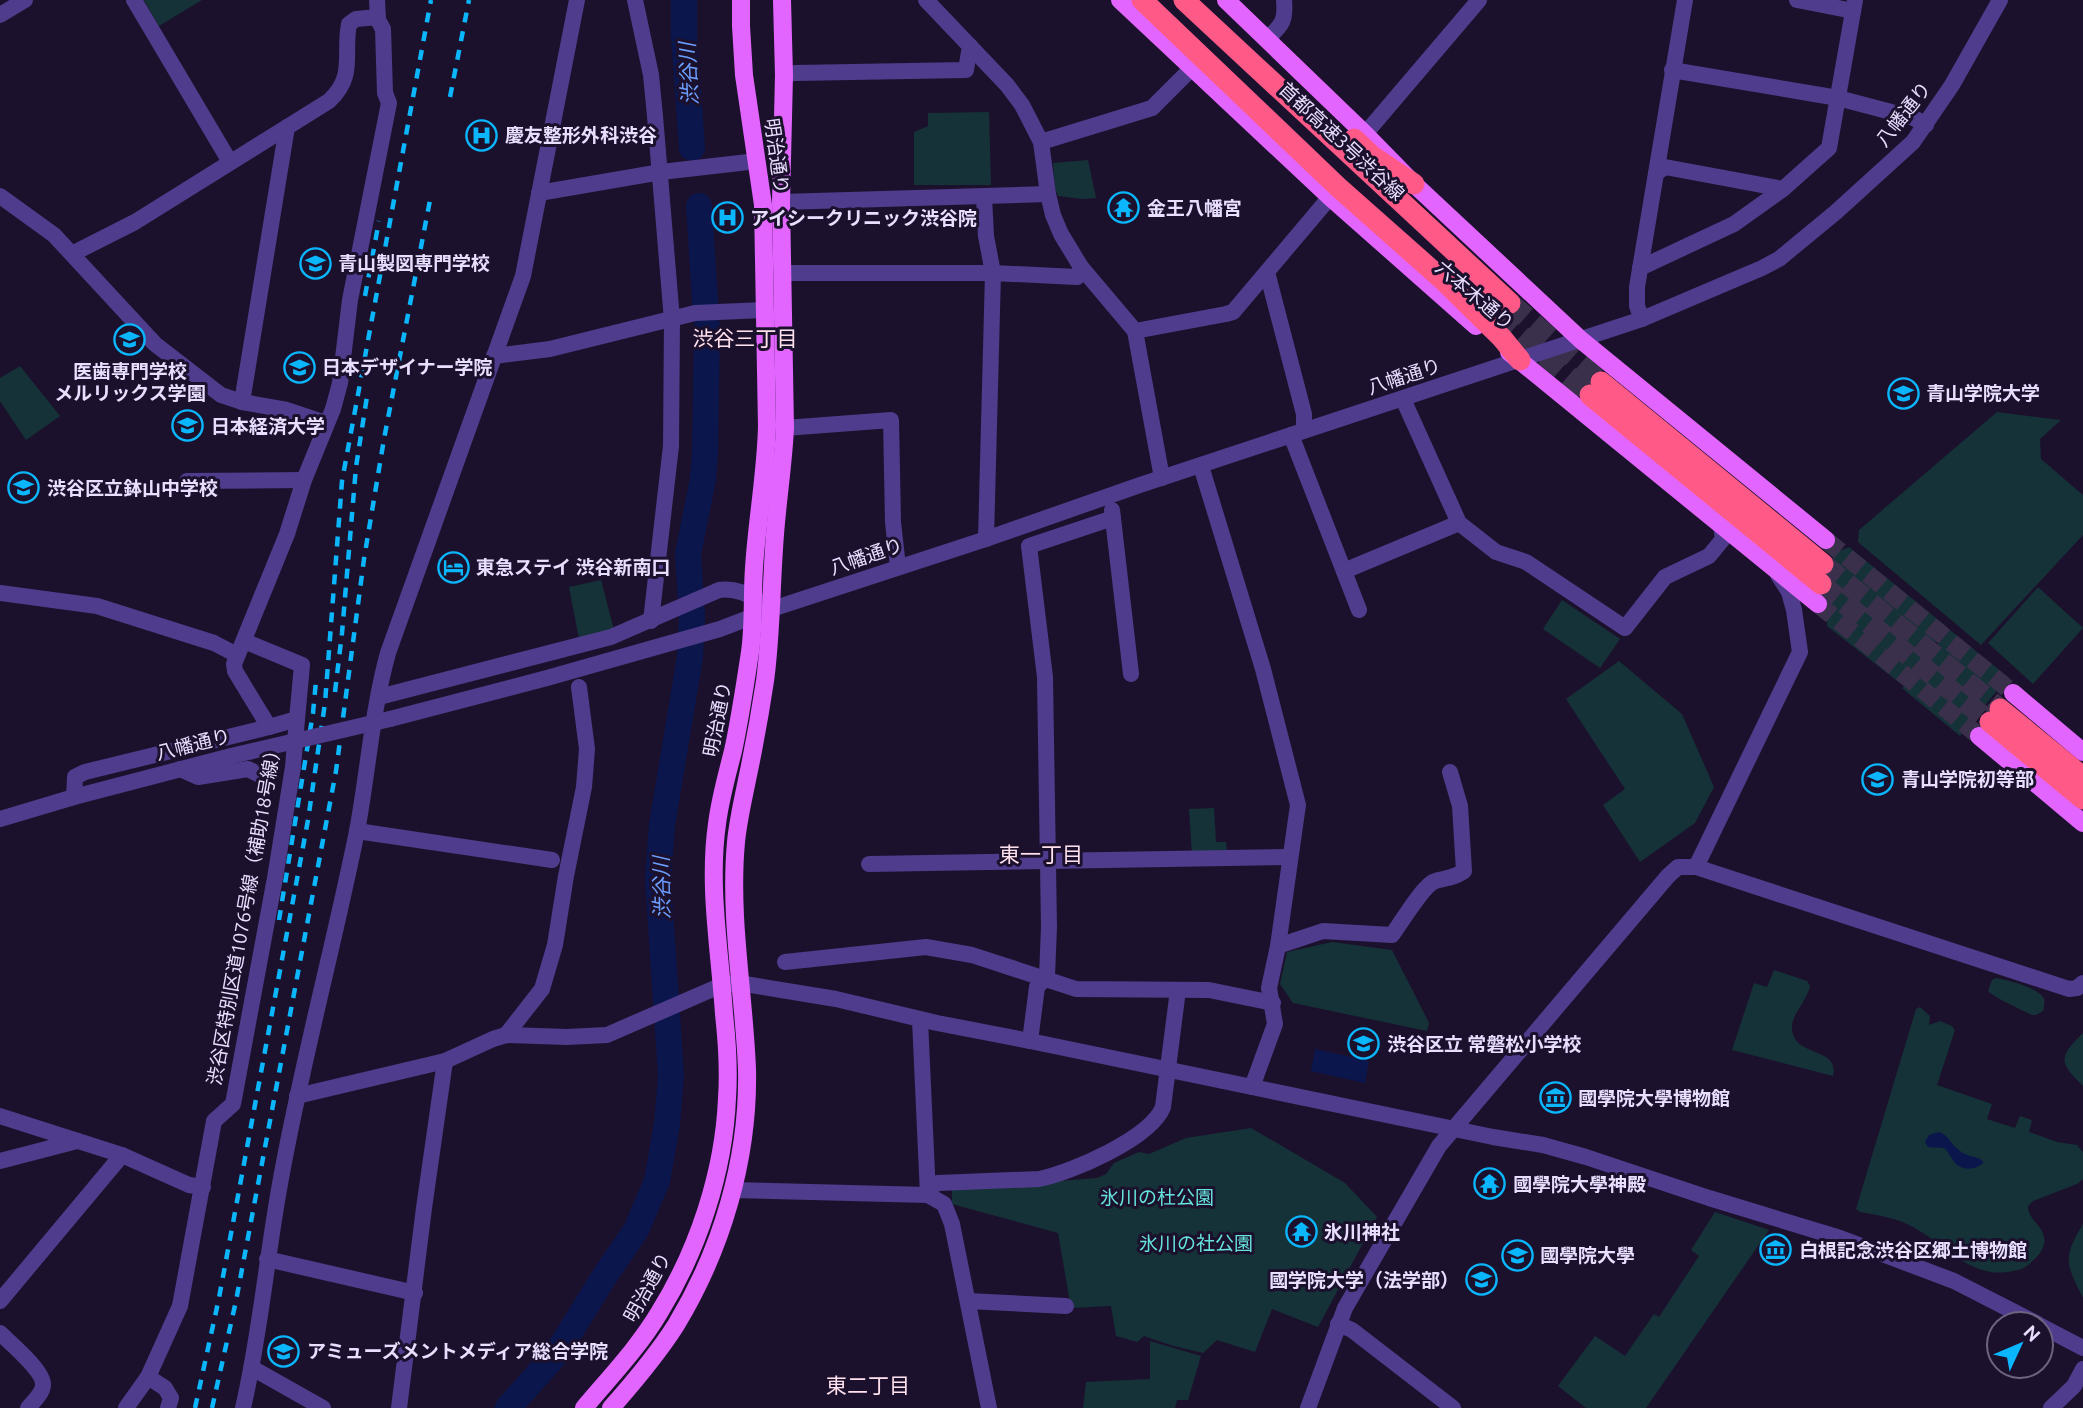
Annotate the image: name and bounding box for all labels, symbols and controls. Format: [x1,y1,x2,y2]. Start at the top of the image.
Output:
water label: 渋谷川 [674,40,702,106]
street label: 首都高速3号渋谷線 [1275,77,1409,205]
street label: 八幡通り [1871,77,1935,151]
street label: 明治通り [761,117,793,195]
hospital icon: 慶友整形外科渋谷 [465,118,499,152]
place label: 慶友整形外科渋谷 [505,124,657,146]
temple icon: 金王八幡宮 [1107,191,1141,225]
place label: 金王八幡宮 [1147,197,1242,219]
hospital icon: アイシークリニック渋谷院 [710,201,744,235]
place label: アイシークリニック渋谷院 [750,207,977,229]
school or university icon: 青山製図専門学校 [298,246,332,280]
place label: 青山製図専門学校 [338,252,490,274]
street label: 六本木通り [1432,256,1518,334]
school or university icon: 医歯専門学校 メルリックス学園 [113,323,147,357]
district label: 渋谷三丁目 [693,326,798,350]
school or university icon: 日本デザイナー学院 [282,350,316,384]
street label: 八幡通り [1364,354,1444,398]
place label: 日本デザイナー学院 [322,356,493,378]
place label: 医歯専門学校 メルリックス学園 [54,360,206,404]
school or university icon: 青山学院大学 [1886,376,1920,410]
place label: 青山学院大学 [1926,382,2040,404]
school or university icon: 日本経済大学 [171,409,205,443]
place label: 日本経済大学 [211,415,325,437]
school or university icon: 渋谷区立鉢山中学校 [7,471,41,505]
place label: 渋谷区立鉢山中学校 [47,477,218,499]
street label: 八幡通り [826,533,906,579]
hotel icon: 東急ステイ 渋谷新南口 [436,550,470,584]
place label: 東急ステイ 渋谷新南口 [476,556,671,578]
street label: 明治通り [699,680,735,758]
street label: 八幡通り [153,724,233,764]
street label: 渋谷区特別区道1076号線（補助18号線） [203,739,285,1087]
school or university icon: 青山学院初等部 [1861,762,1895,796]
place label: 青山学院初等部 [1901,768,2034,790]
district label: 東一丁目 [999,842,1083,866]
water label: 渋谷川 [648,854,674,920]
school or university icon: 渋谷区立 常磐松小学校 [1347,1027,1381,1061]
place label: 渋谷区立 常磐松小学校 [1387,1033,1582,1055]
museum icon: 國學院大學博物館 [1538,1081,1572,1115]
place label: 國學院大學博物館 [1578,1087,1730,1109]
temple icon: 國學院大學神殿 [1473,1167,1507,1201]
place label: 國學院大學神殿 [1513,1173,1646,1195]
park label: 氷川の杜公園 [1100,1186,1214,1208]
temple icon: 氷川神社 [1284,1215,1318,1249]
place label: 氷川神社 [1324,1221,1400,1243]
park label: 氷川の社公園 [1139,1232,1253,1254]
museum icon: 白根記念渋谷区郷土博物館 [1759,1233,1793,1267]
school or university icon: 國學院大學 [1500,1238,1534,1272]
place label: 白根記念渋谷区郷土博物館 [1799,1239,2027,1261]
place label: 國學院大學 [1540,1244,1635,1266]
street label: 明治通り [619,1248,675,1326]
school or university icon: 國学院大学（法学部） [1465,1263,1499,1297]
place label: 國学院大学（法学部） [1269,1269,1459,1291]
north arrow [1985,1310,2055,1380]
text: N [2019,1320,2045,1346]
school or university icon: アミューズメントメディア総合学院 [267,1334,301,1368]
place label: アミューズメントメディア総合学院 [307,1340,608,1362]
district label: 東二丁目 [826,1373,910,1397]

